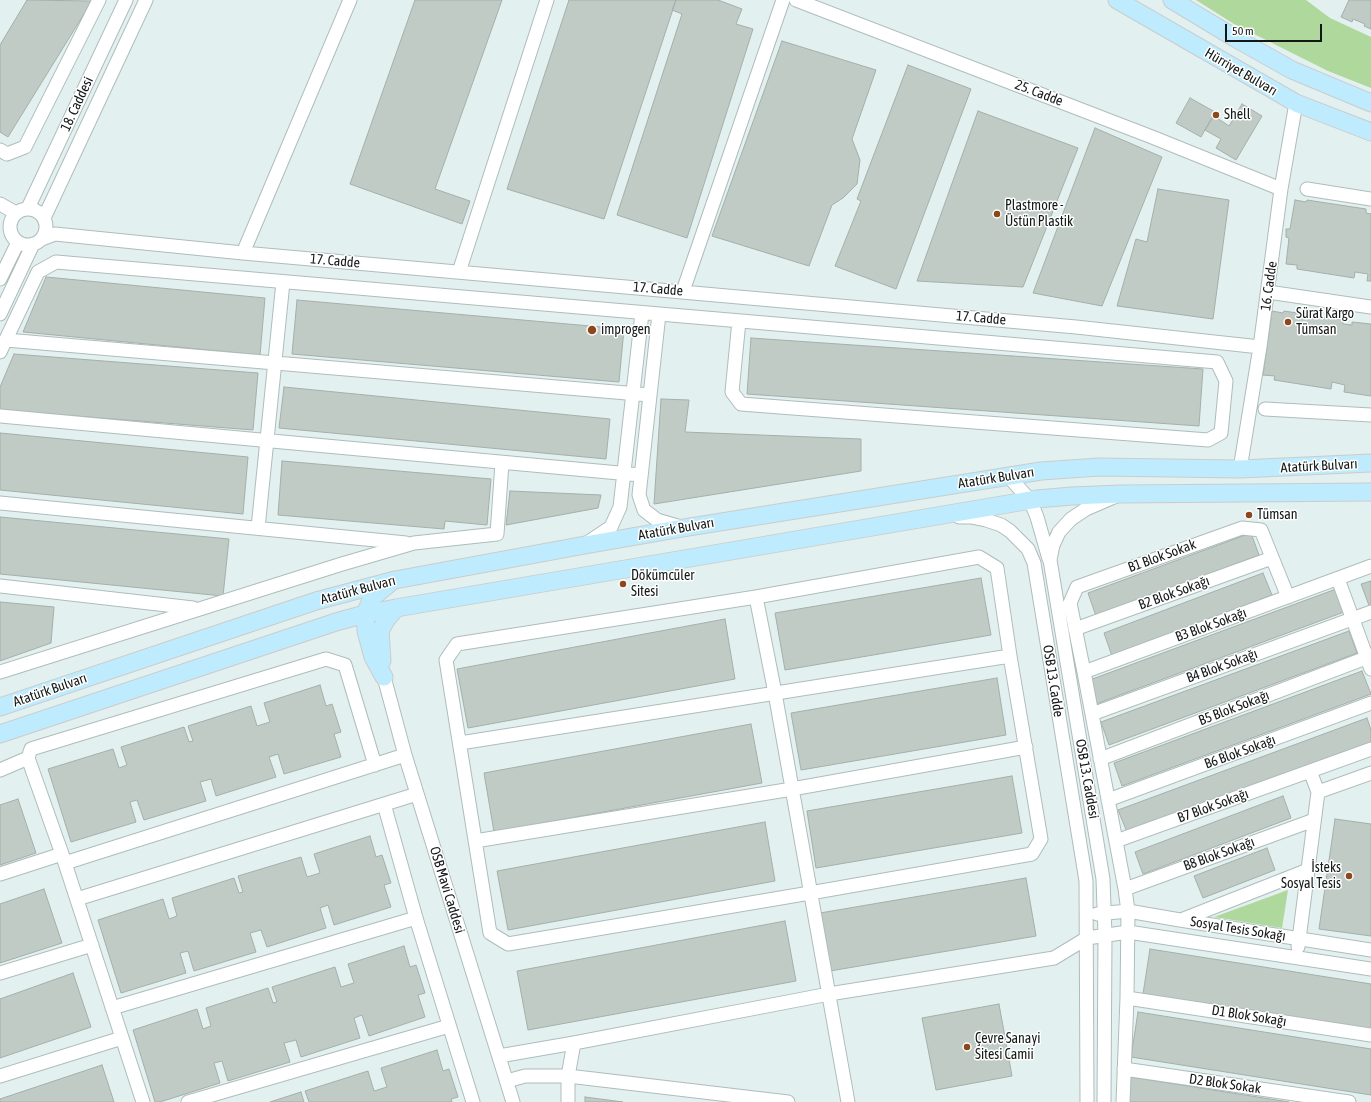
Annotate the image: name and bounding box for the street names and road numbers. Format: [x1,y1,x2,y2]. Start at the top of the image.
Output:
street label: Hürriyet Bulvarı [1202,45,1280,99]
street label: 18. Caddesi [57,74,97,134]
street label: 25. Cadde [1013,76,1065,110]
street label: 17. Cadde [309,250,361,272]
street label: 16. Cadde [1257,260,1281,312]
street label: 17. Cadde [632,278,684,300]
street label: 17. Cadde [955,307,1007,329]
street label: Atatürk Bulvarı [1280,456,1358,476]
street label: Atatürk Bulvarı [957,464,1035,492]
street label: Atatürk Bulvarı [637,514,715,544]
street label: B1 Blok Sokak [1126,536,1198,576]
street label: Atatürk Bulvarı [319,572,397,608]
street label: B2 Blok Sokağı [1136,572,1212,614]
street label: B3 Blok Sokağı [1173,604,1249,646]
street label: OSB 13. Cadde [1039,644,1067,718]
street label: B4 Blok Sokağı [1184,645,1260,687]
street label: Atatürk Bulvarı [11,670,89,710]
street label: B5 Blok Sokağı [1196,687,1272,729]
street label: B6 Blok Sokağı [1202,731,1278,773]
street label: OSB 13. Caddesi [1072,738,1102,820]
street label: B7 Blok Sokağı [1175,785,1251,827]
street label: B8 Blok Sokağı [1181,833,1257,875]
street label: OSB Mavi Caddesi [426,845,468,935]
street label: Sosyal Tesis Sokağı [1189,913,1287,945]
street label: D1 Blok Sokağı [1210,1002,1288,1030]
street label: D2 Blok Sokak [1188,1071,1262,1097]

